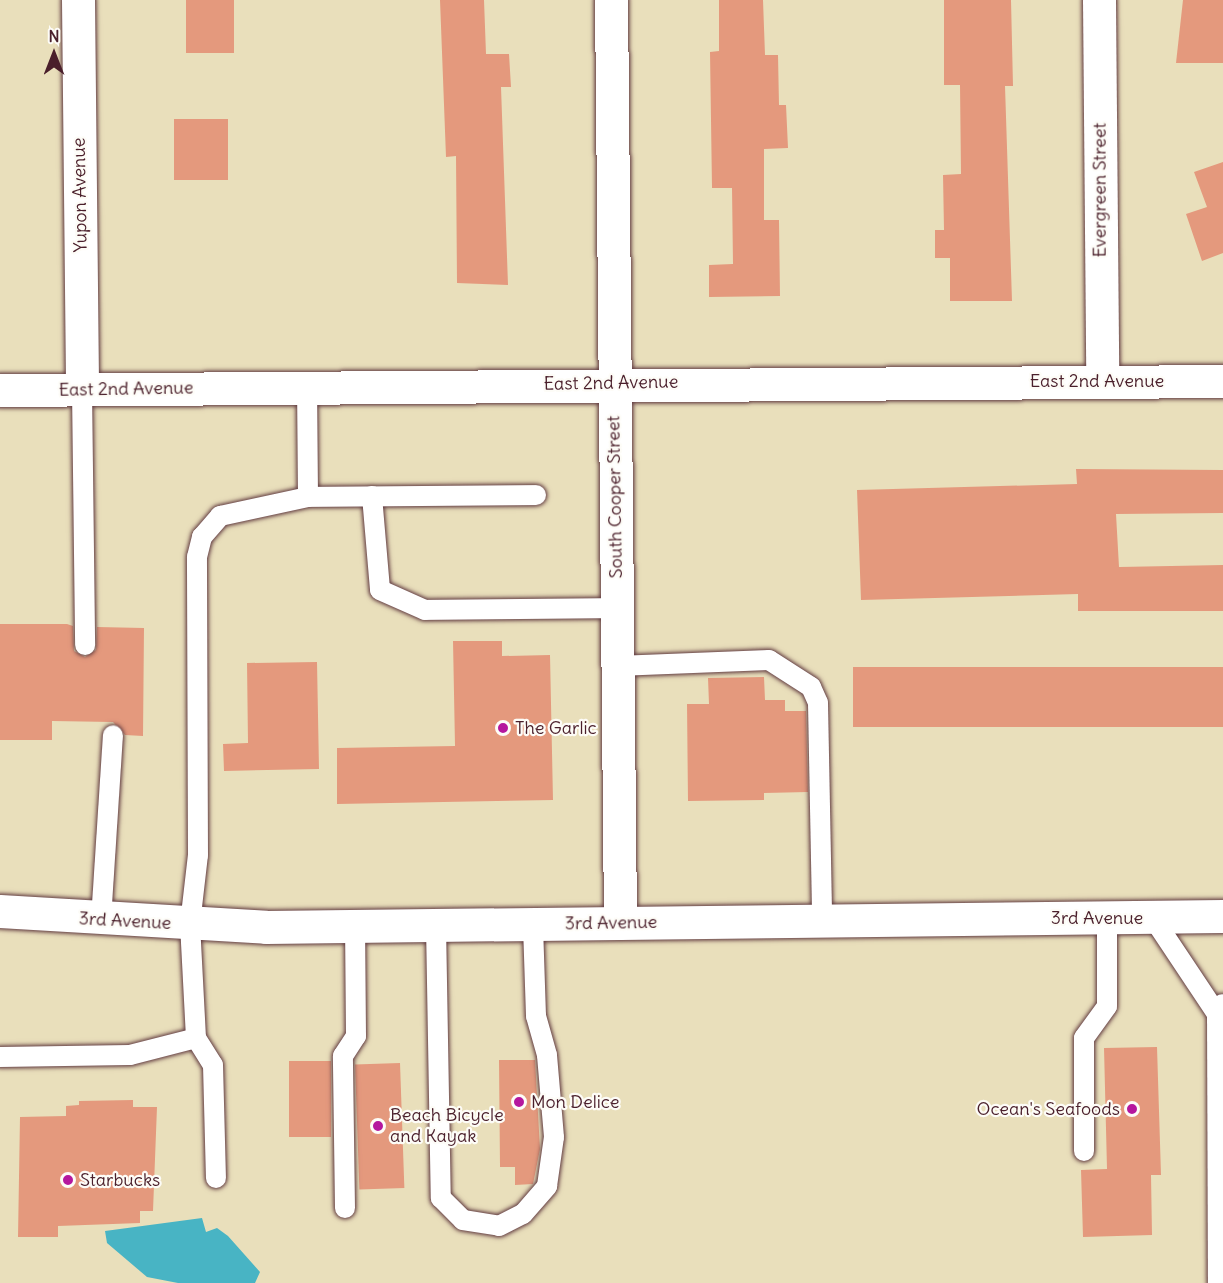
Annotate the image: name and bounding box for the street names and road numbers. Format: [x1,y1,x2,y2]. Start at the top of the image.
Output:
street label: Evergreen Street [1089,123,1111,257]
street label: Yupon Avenue [68,137,92,253]
street label: East 2nd Avenue [1030,370,1164,392]
street label: East 2nd Avenue [544,371,678,395]
street label: East 2nd Avenue [59,377,193,401]
street label: South Cooper Street [603,415,627,579]
street label: 3rd Avenue [1051,907,1143,929]
street label: 3rd Avenue [78,908,172,934]
street label: 3rd Avenue [565,911,657,935]

